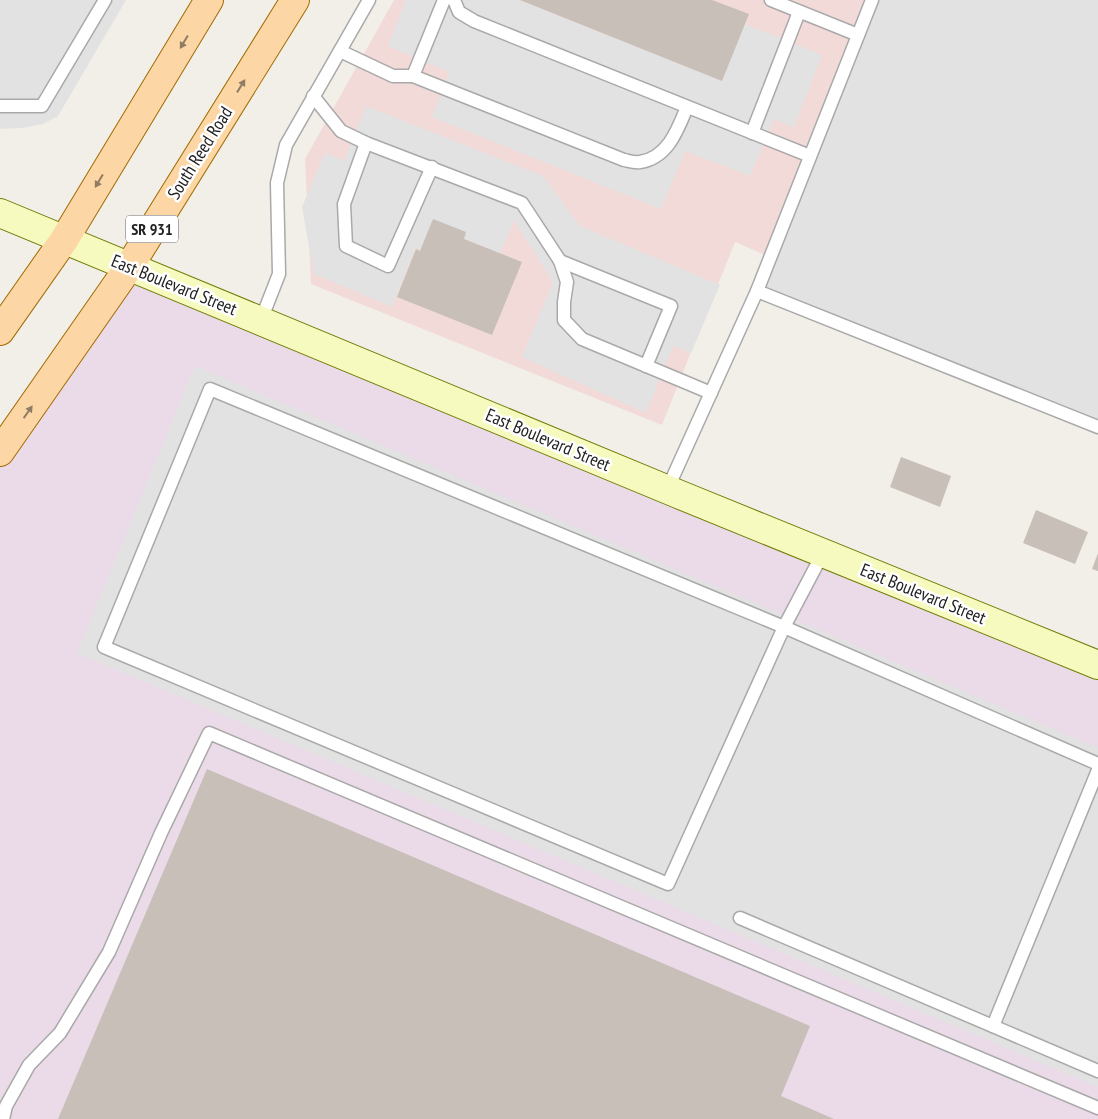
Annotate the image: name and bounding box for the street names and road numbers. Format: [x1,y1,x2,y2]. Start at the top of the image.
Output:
street label: South Reed Road [162,102,237,203]
road number: SR 931 [126,215,178,242]
street label: East Boulevard Street [108,249,240,320]
street label: East Boulevard Street [482,403,614,476]
street label: East Boulevard Street [857,558,989,629]

